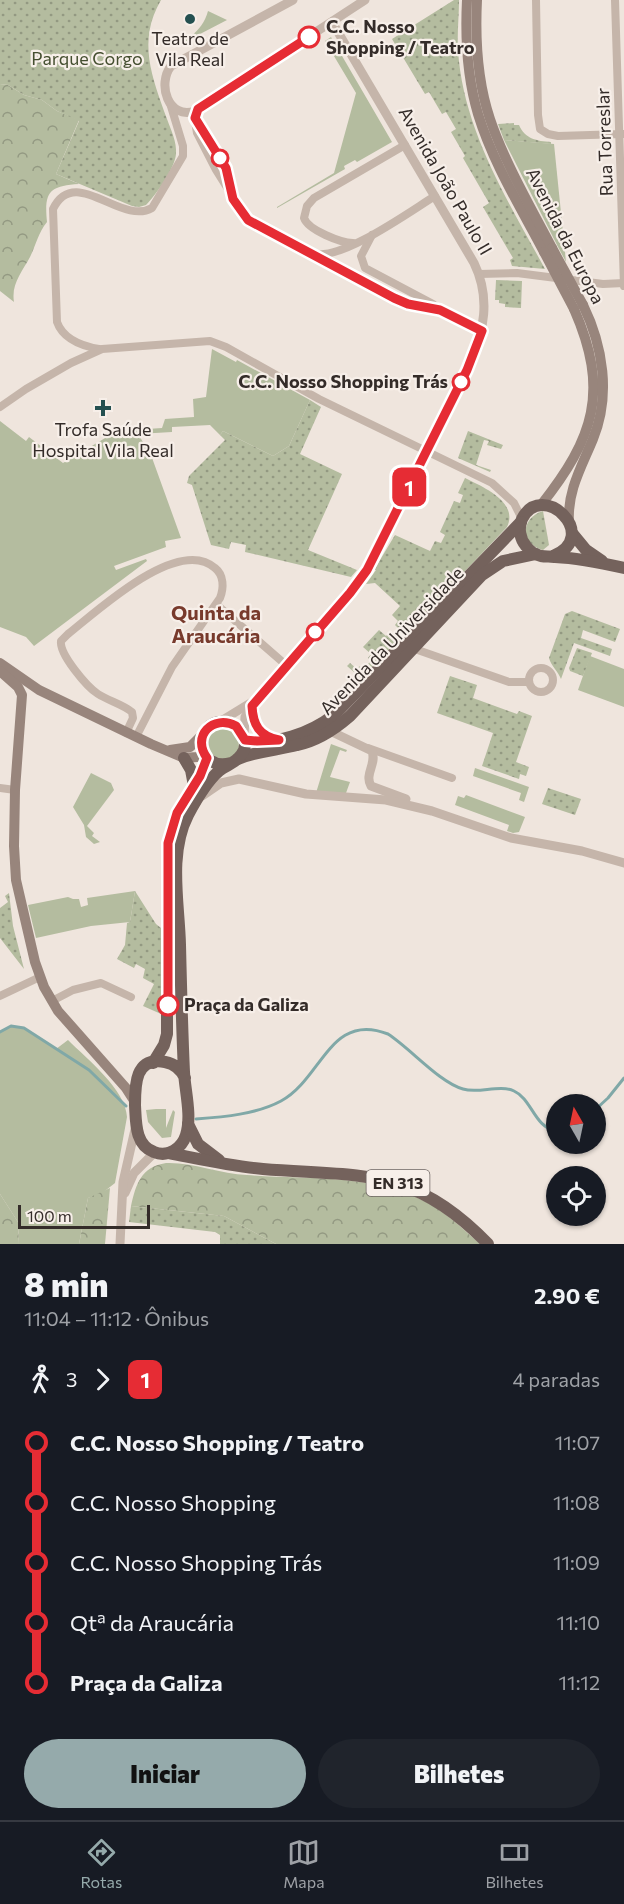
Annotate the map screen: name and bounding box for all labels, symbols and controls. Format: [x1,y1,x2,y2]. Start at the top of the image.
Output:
marker: Teatro de Vila Real [183,12,197,26]
place label: C.C. Nosso Shopping / Teatro [326,15,475,58]
marker: C.C. Nosso Shopping / Teatro [298,26,320,48]
place label: Teatro de Vila Real [151,27,229,70]
park label: Parque Corgo [31,47,143,69]
street label: Rua Torreslar [591,87,617,197]
street label: Avenida João Paulo II [394,102,497,259]
unlabelled marker [211,149,229,167]
street label: Avenida da Europa [522,164,610,307]
place label: C.C. Nosso Shopping Trás [238,370,448,392]
marker: C.C. Nosso Shopping Trás [452,373,470,391]
marker: Trofa Saúde Hospital Vila Real [94,399,112,417]
place label: Trofa Saúde Hospital Vila Real [32,418,174,461]
line badge: 1 [390,468,428,506]
text: 1 [404,475,414,500]
street label: Avenida da Universidade [315,562,468,719]
district label: Quinta da Araucária [171,600,261,647]
unlabelled marker [306,623,324,641]
place label: Praça da Galiza [184,993,309,1015]
marker: Praça da Galiza [157,994,179,1016]
north arrow [546,1094,606,1154]
map controls [546,1094,606,1226]
button: locate [546,1166,606,1226]
road number: EN 313 [366,1170,430,1196]
scale bar [18,1202,150,1230]
text: 100 m [27,1206,72,1225]
text: 8 min [24,1263,108,1304]
text: 2.90 € [534,1282,600,1309]
text: 11:04 – 11:12 · Ônibus [24,1306,209,1330]
icon: walk [24,1363,57,1396]
icon: forward [86,1363,119,1396]
text: 3 [66,1367,77,1391]
text: 1 [140,1367,150,1392]
text: 4 paradas [513,1367,600,1391]
text: C.C. Nosso Shopping / Teatro [70,1429,364,1456]
text: 11:07 [555,1430,600,1454]
text: C.C. Nosso Shopping [70,1489,276,1516]
text: 11:08 [553,1490,600,1514]
text: C.C. Nosso Shopping Trás [70,1549,322,1576]
text: 11:09 [553,1550,600,1574]
text: Qtª da Araucária [70,1609,234,1636]
text: 11:10 [557,1610,600,1634]
text: Praça da Galiza [70,1669,223,1696]
text: 11:12 [559,1670,600,1694]
button: Iniciar [24,1739,306,1808]
button: Bilhetes [318,1739,600,1808]
tab: Rotas [80,1836,122,1891]
tab: Mapa [283,1836,325,1891]
tab: Bilhetes [485,1836,544,1891]

